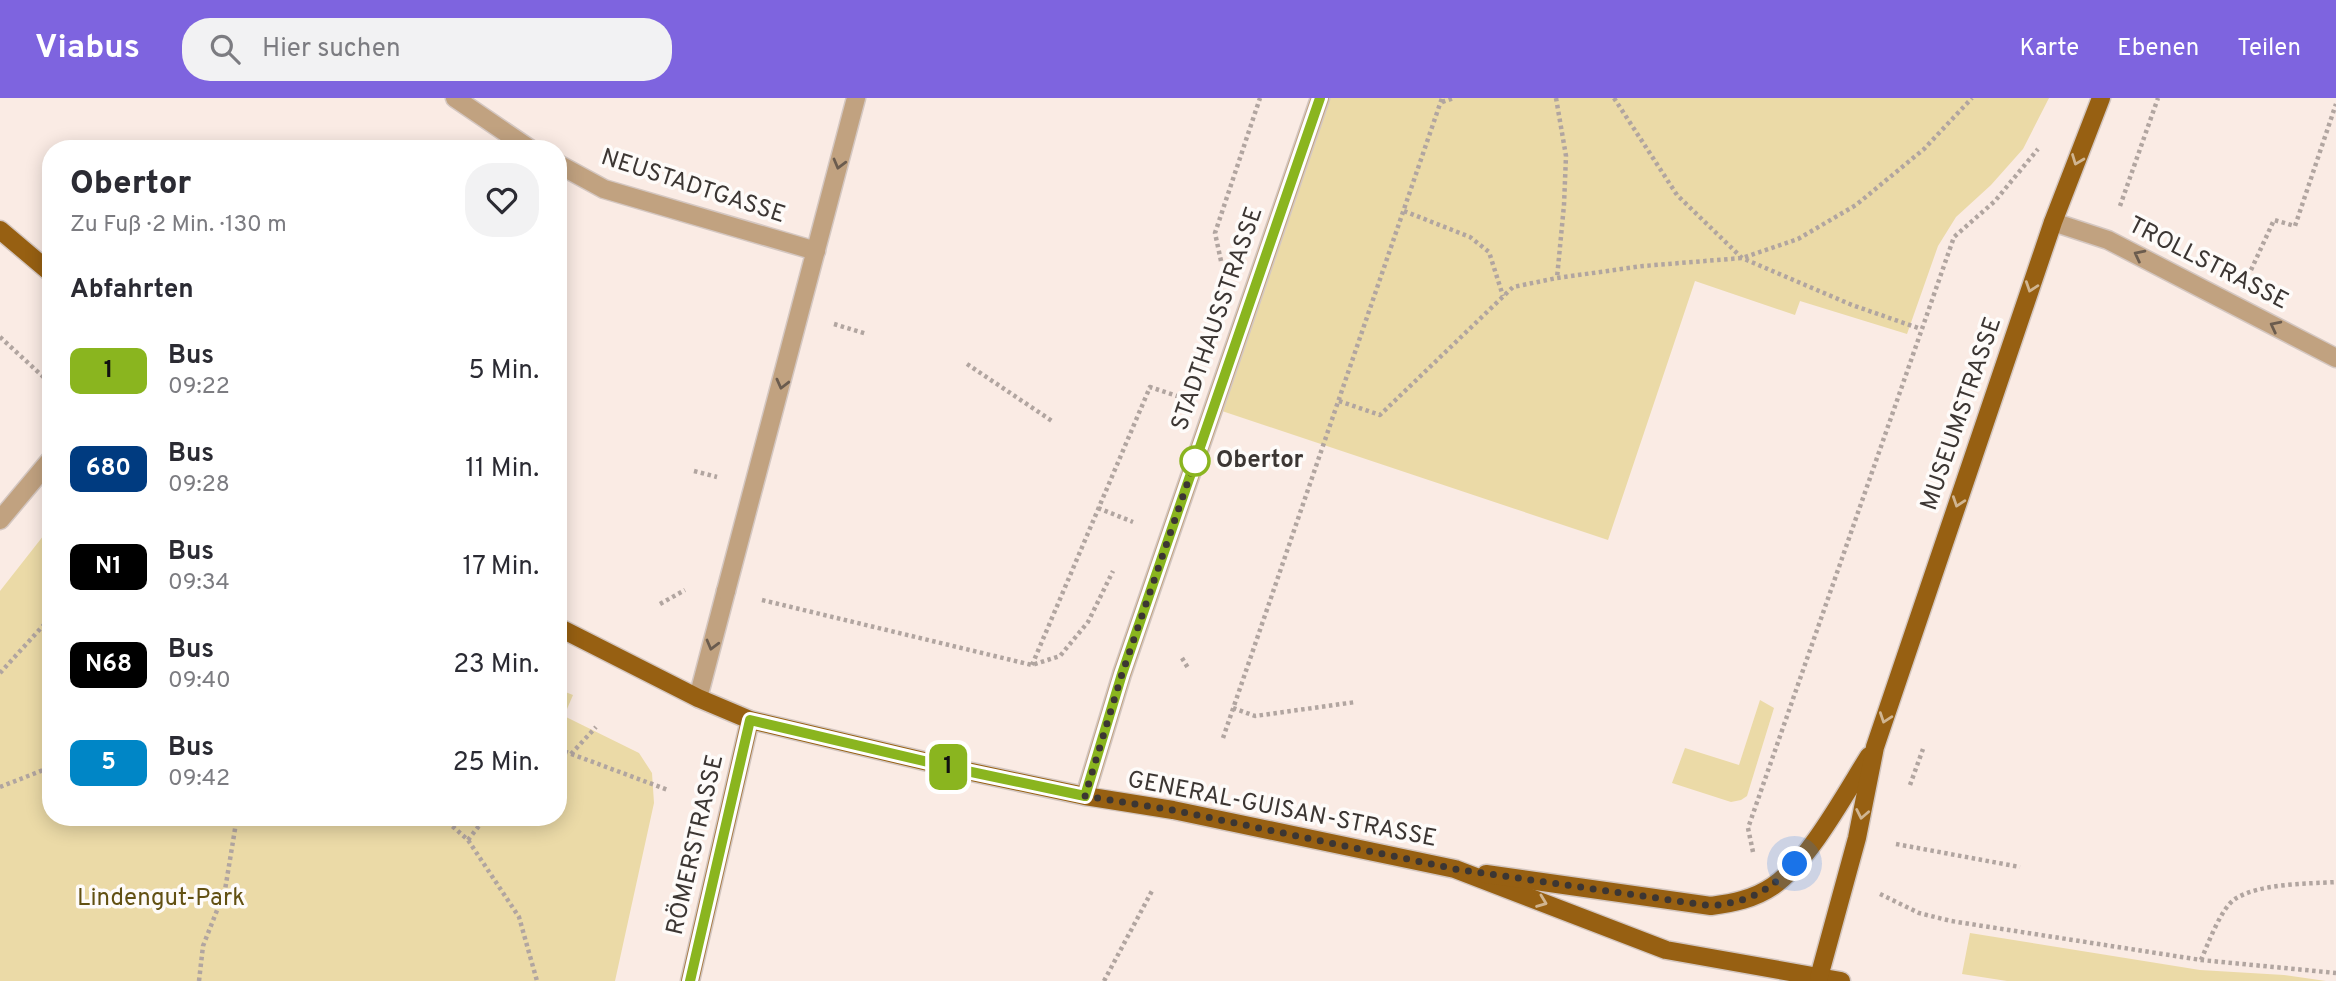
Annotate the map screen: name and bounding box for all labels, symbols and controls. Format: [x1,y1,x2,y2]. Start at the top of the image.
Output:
search box [182,18,672,81]
text: Viabus [35,28,140,70]
icon: search [206,30,244,68]
text: Hier suchen [262,33,401,66]
text: Karte [2019,34,2079,64]
text: Ebenen [2117,34,2199,64]
text: Teilen [2237,34,2301,64]
street label: NEUSTADTGASSE [597,143,789,231]
one-way arrow [2072,154,2086,166]
one-way arrow [833,158,847,170]
button: heart [465,163,539,237]
text: Obertor [70,164,191,206]
street label: STADTHAUSSTRASSE [1166,203,1270,435]
text: Zu Fuß · 2 Min. · 130 m [70,211,287,240]
street label: TROLLSTRASSE [2123,211,2293,317]
one-way arrow [2134,250,2146,264]
text: Abfahrten [70,274,194,307]
one-way arrow [2025,280,2039,292]
street label: MUSEUMSTRASSE [1915,313,2009,515]
one-way arrow [2270,321,2283,335]
text: Bus [168,340,214,373]
text: 5 Min. [469,355,539,388]
text: 1 [104,356,113,386]
text: 09:22 [168,373,230,402]
one-way arrow [775,378,790,390]
text: Bus [168,438,214,471]
marker: Obertor [1180,446,1210,476]
place label: Obertor [1216,446,1304,476]
text: 11 Min. [465,453,539,486]
text: 680 [86,454,131,484]
text: 09:28 [168,471,230,500]
one-way arrow [1952,496,1966,508]
text: Bus [168,536,214,569]
text: 17 Min. [463,551,539,584]
text: N1 [95,552,122,582]
text: 09:34 [168,569,230,598]
text: Bus [168,634,214,667]
one-way arrow [706,639,720,651]
text: 23 Min. [453,649,539,682]
text: N68 [85,650,132,680]
text: 09:40 [168,667,231,696]
one-way arrow [1879,711,1893,723]
text: Bus [168,732,214,765]
line badge: 1 [925,744,971,790]
text: 25 Min. [453,747,539,780]
text: 5 [101,748,116,778]
street label: RÖMERSTRASSE [659,751,731,938]
text: 1 [943,752,953,782]
text: 09:42 [168,765,230,794]
street label: GENERAL-GUISAN-STRASSE [1125,765,1439,855]
one-way arrow [1855,808,1870,820]
your location [1777,846,1812,881]
park label: Lindengut-Park [77,884,245,914]
one-way arrow [1535,894,1547,908]

